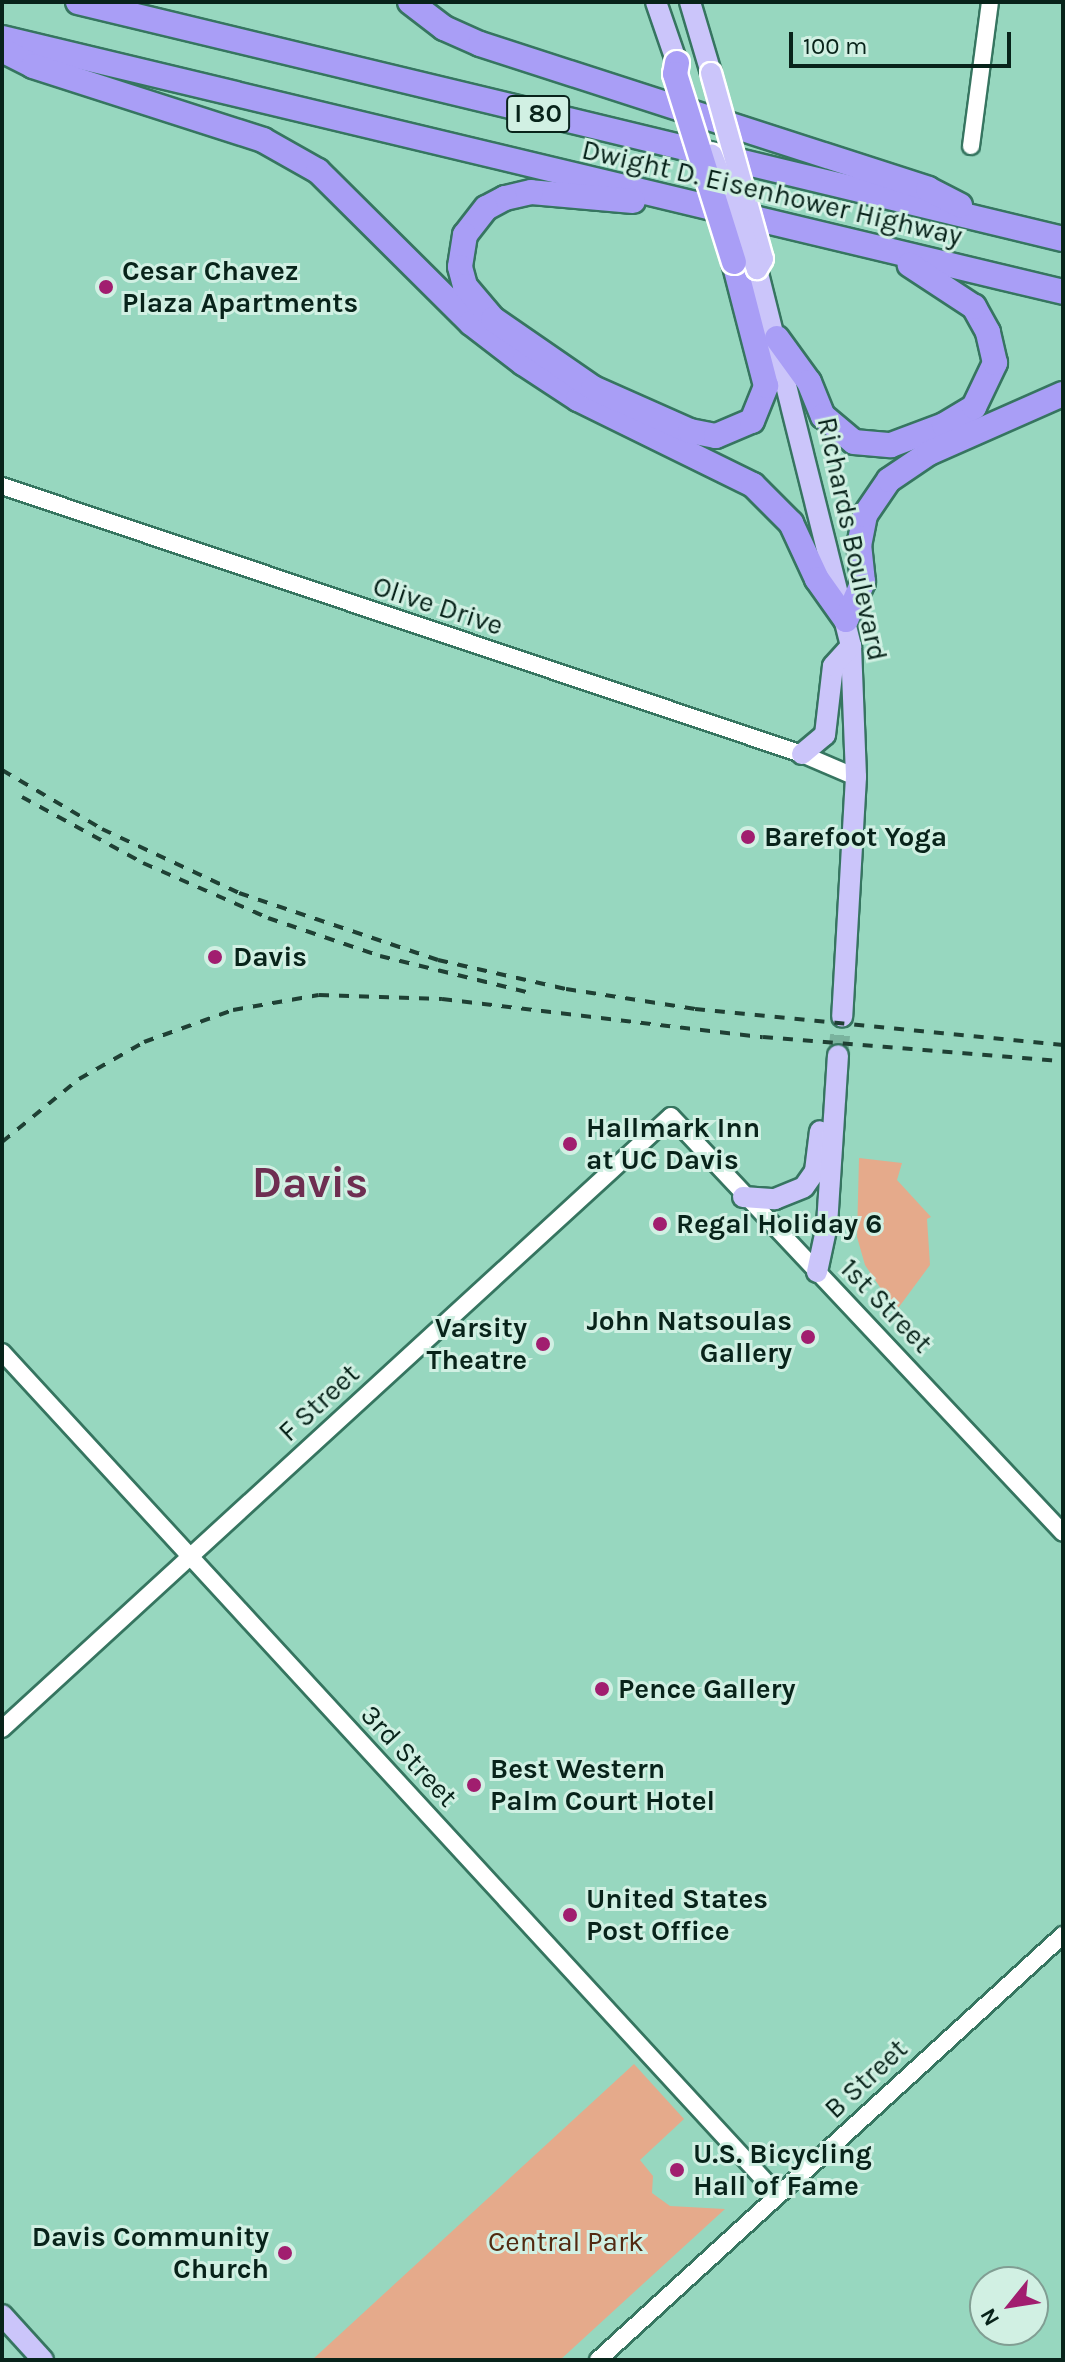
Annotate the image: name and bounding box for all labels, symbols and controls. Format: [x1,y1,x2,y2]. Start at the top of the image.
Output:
scale bar [793,16,1015,66]
text: 100 m [803,32,868,60]
road number: I 80 [506,92,570,136]
street label: Dwight D. Eisenhower Highway [579,133,965,253]
place label: Cesar Chavez Plaza Apartments [122,254,358,320]
marker: Cesar Chavez Plaza Apartments [97,278,115,296]
street label: Richards Boulevard [810,414,894,664]
street label: Olive Drive [369,569,507,643]
place label: Barefoot Yoga [764,820,947,854]
marker: Barefoot Yoga [739,828,757,846]
place label: Davis [233,940,307,974]
marker: Davis [204,946,226,968]
place label: Hallmark Inn at UC Davis [586,1111,760,1177]
marker: Hallmark Inn at UC Davis [561,1135,579,1153]
district label: Davis [252,1157,368,1209]
place label: Regal Holiday 6 [676,1207,882,1241]
marker: Regal Holiday 6 [651,1215,669,1233]
street label: 1st Street [833,1252,939,1360]
place label: John Natsoulas Gallery [586,1304,792,1370]
place label: Varsity Theatre [427,1311,527,1377]
marker: John Natsoulas Gallery [799,1328,817,1346]
marker: Varsity Theatre [534,1335,552,1353]
street label: F Street [272,1357,366,1449]
place label: Pence Gallery [618,1672,796,1706]
marker: Pence Gallery [593,1680,611,1698]
street label: 3rd Street [353,1698,465,1814]
place label: Best Western Palm Court Hotel [490,1752,715,1818]
marker: Best Western Palm Court Hotel [465,1776,483,1794]
place label: United States Post Office [586,1882,768,1948]
marker: United States Post Office [561,1906,579,1924]
street label: B Street [818,2032,914,2126]
place label: U.S. Bicycling Hall of Fame [693,2137,872,2203]
marker: U.S. Bicycling Hall of Fame [668,2161,686,2179]
place label: Davis Community Church [32,2220,269,2286]
park label: Central Park [488,2225,644,2259]
marker: Davis Community Church [276,2244,294,2262]
north arrow [969,2266,1049,2346]
text: N [975,2304,1005,2330]

